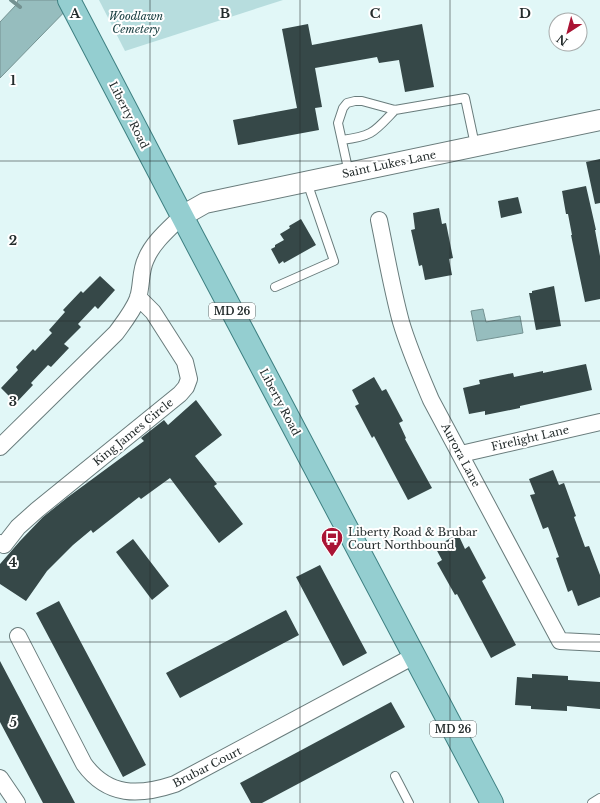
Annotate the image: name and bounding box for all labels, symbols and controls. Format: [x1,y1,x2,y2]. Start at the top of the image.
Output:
text: A [69,5,81,22]
text: B [220,5,230,22]
text: C [370,5,381,22]
text: D [519,5,531,22]
park label: Woodlawn Cemetery [109,9,163,36]
north arrow [548,12,588,52]
text: N [553,31,570,49]
text: 1 [10,72,16,89]
street label: Liberty Road [106,79,152,152]
street label: Saint Lukes Lane [341,147,437,181]
text: 2 [9,232,17,249]
road number: MD 26 [209,303,255,319]
street label: Liberty Road [257,366,304,438]
text: 3 [9,393,17,410]
street label: King James Circle [90,395,176,469]
street label: Aurora Lane [438,420,484,489]
street label: Firelight Lane [490,422,570,454]
bus stop icon: Liberty Road & Brubar Court Northbound [319,525,345,558]
place label: Liberty Road & Brubar Court Northbound [348,525,478,552]
text: 4 [9,554,18,571]
text: 5 [9,714,17,731]
road number: MD 26 [430,721,476,737]
street label: Brubar Court [170,743,244,790]

